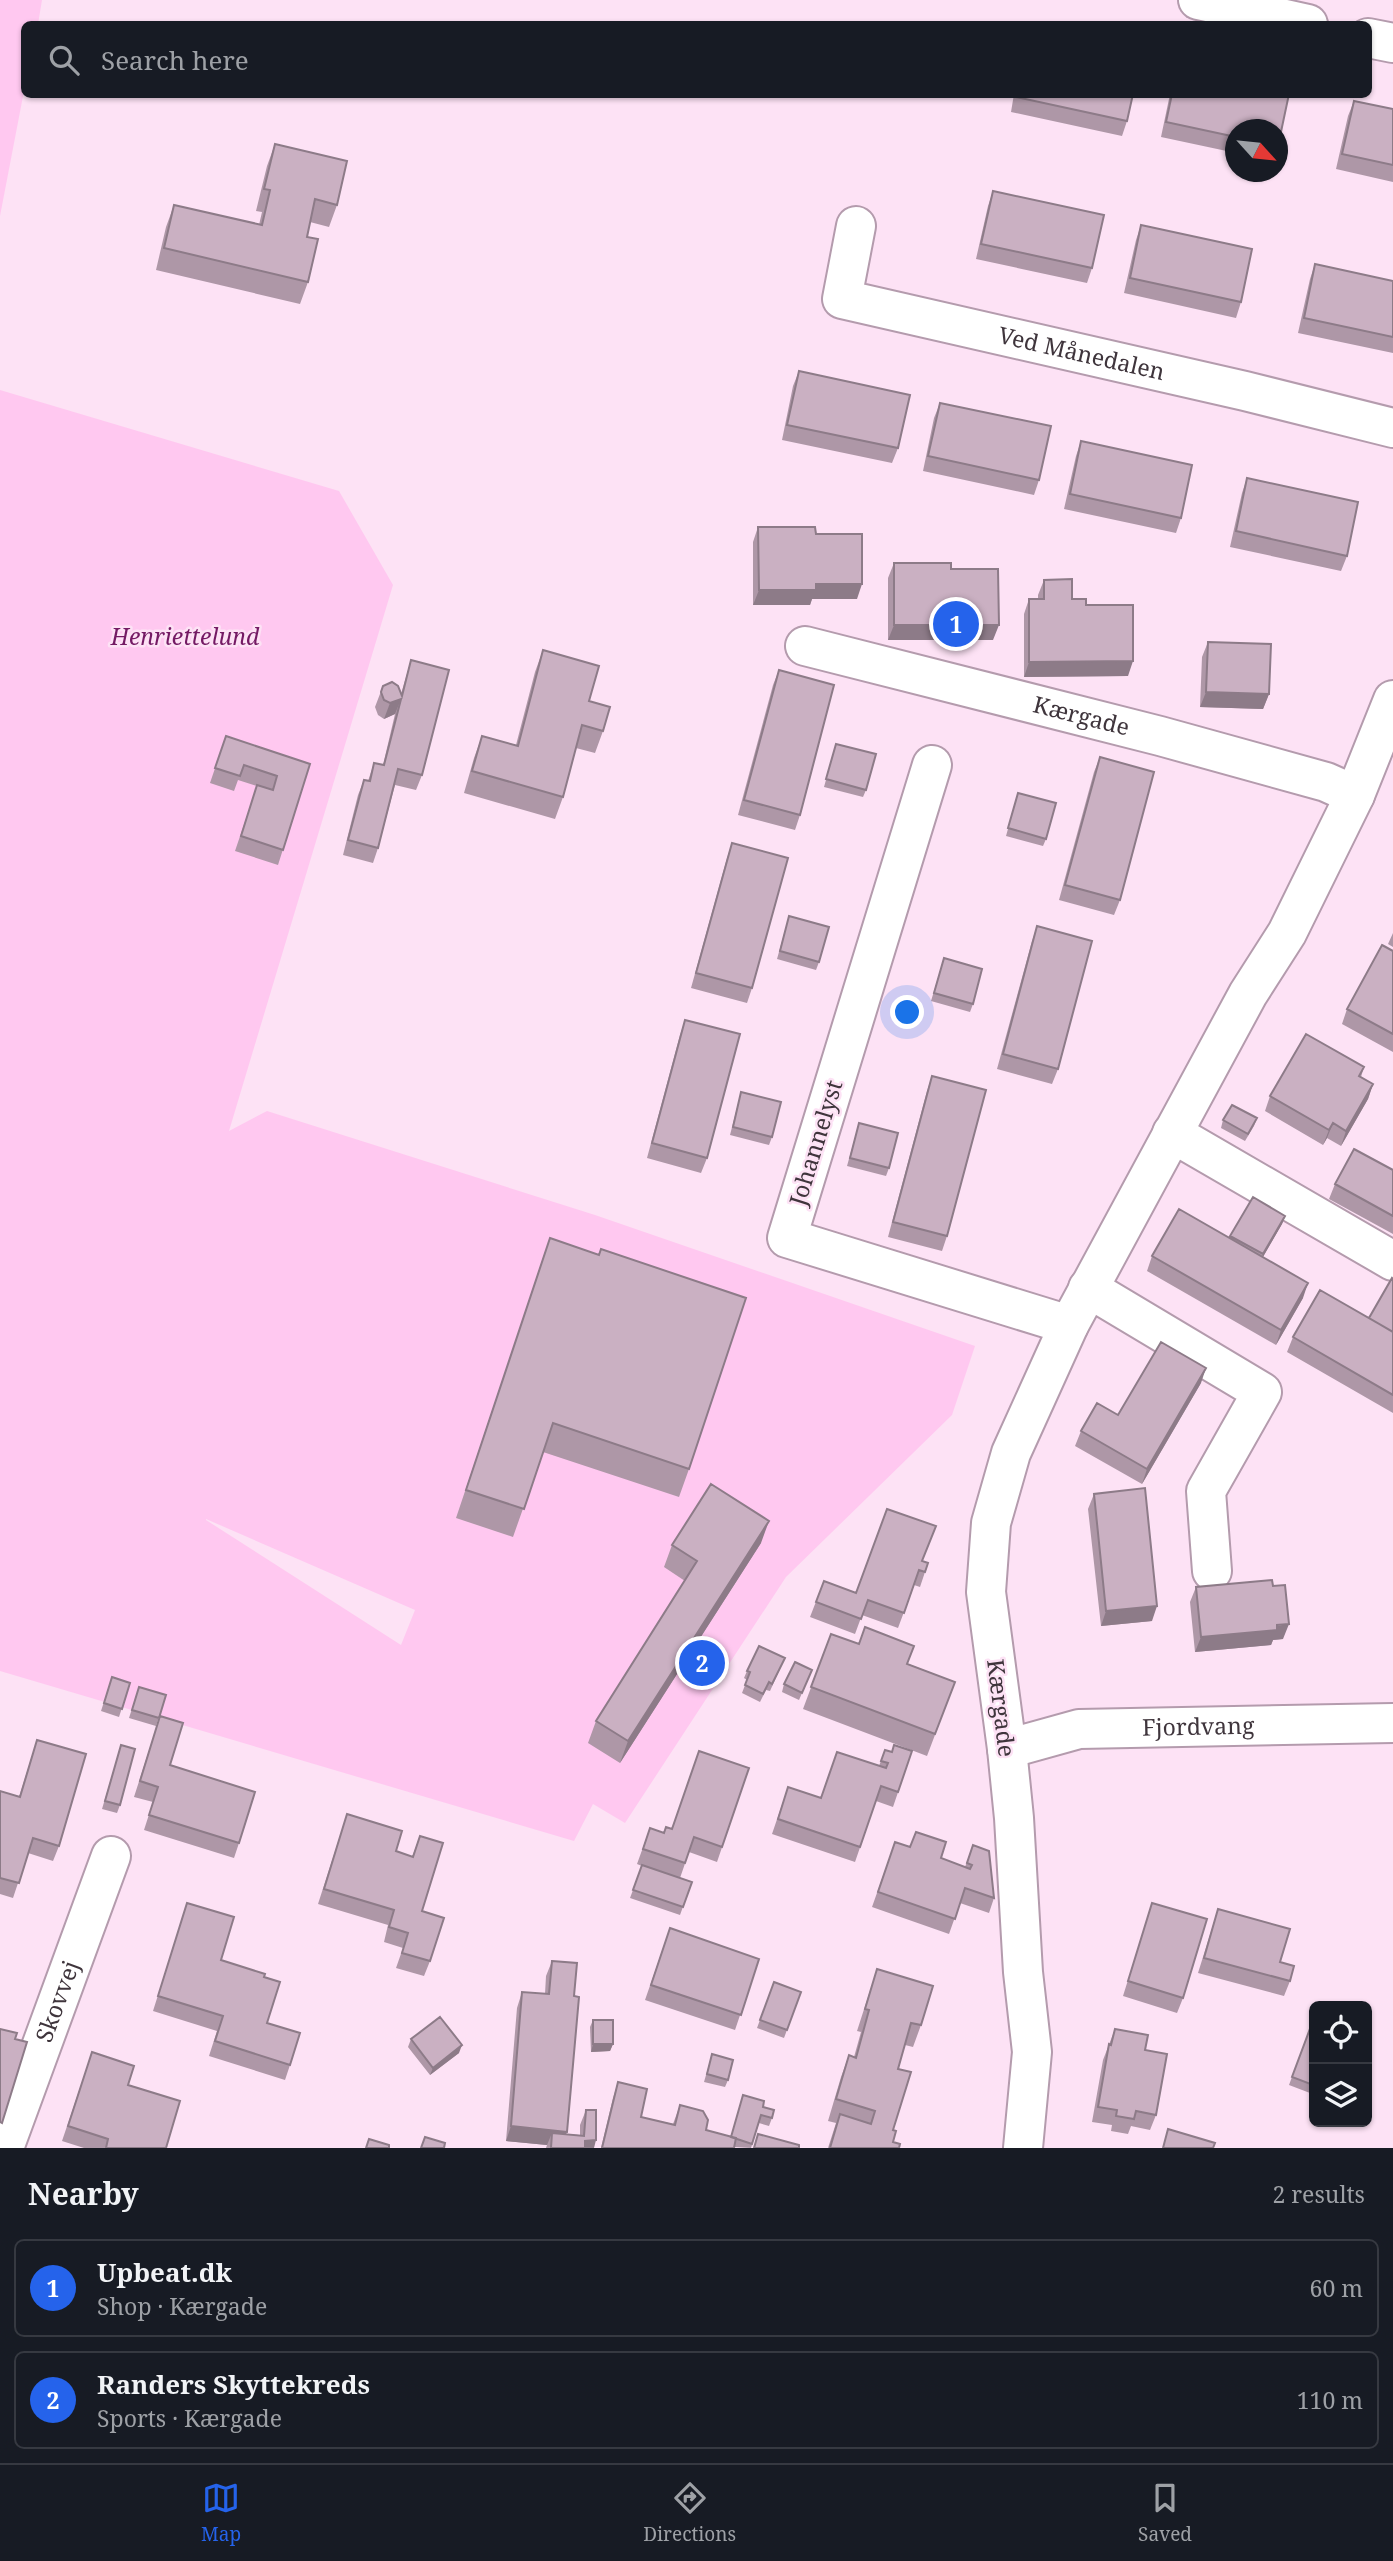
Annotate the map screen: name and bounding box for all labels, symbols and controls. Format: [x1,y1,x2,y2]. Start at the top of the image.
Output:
search box [21,21,1372,98]
icon: search [45,41,83,79]
text: Search here [101,42,249,78]
north arrow [1225,119,1288,182]
street label: Ved Månedalen [995,318,1168,387]
pin: 1 [933,598,979,650]
park label: Henriettelund [110,620,260,652]
street label: Kærgade [1030,688,1133,743]
your location [890,995,924,1029]
street label: Johannelyst [781,1076,849,1210]
pin: 2 [679,1637,725,1689]
street label: Kærgade [980,1657,1024,1758]
street label: Fjordvang [1142,1709,1255,1743]
street label: Skovvej [27,1956,86,2046]
map controls [1309,2001,1372,2127]
button: locate [1309,2001,1372,2064]
button: layers [1309,2064,1372,2127]
text: Nearby [28,2173,139,2214]
text: 2 results [1272,2178,1365,2210]
text: Upbeat.dk [97,2254,232,2290]
text: 1 [47,2272,60,2304]
text: 60 m [1310,2272,1363,2304]
text: Shop · Kærgade [97,2290,267,2322]
text: Randers Skyttekreds [97,2366,370,2402]
text: 2 [47,2384,60,2416]
text: 110 m [1297,2384,1363,2416]
text: Sports · Kærgade [97,2402,282,2434]
tab: Map [201,2479,241,2547]
tab: Directions [643,2479,736,2547]
tab: Saved [1138,2479,1192,2547]

